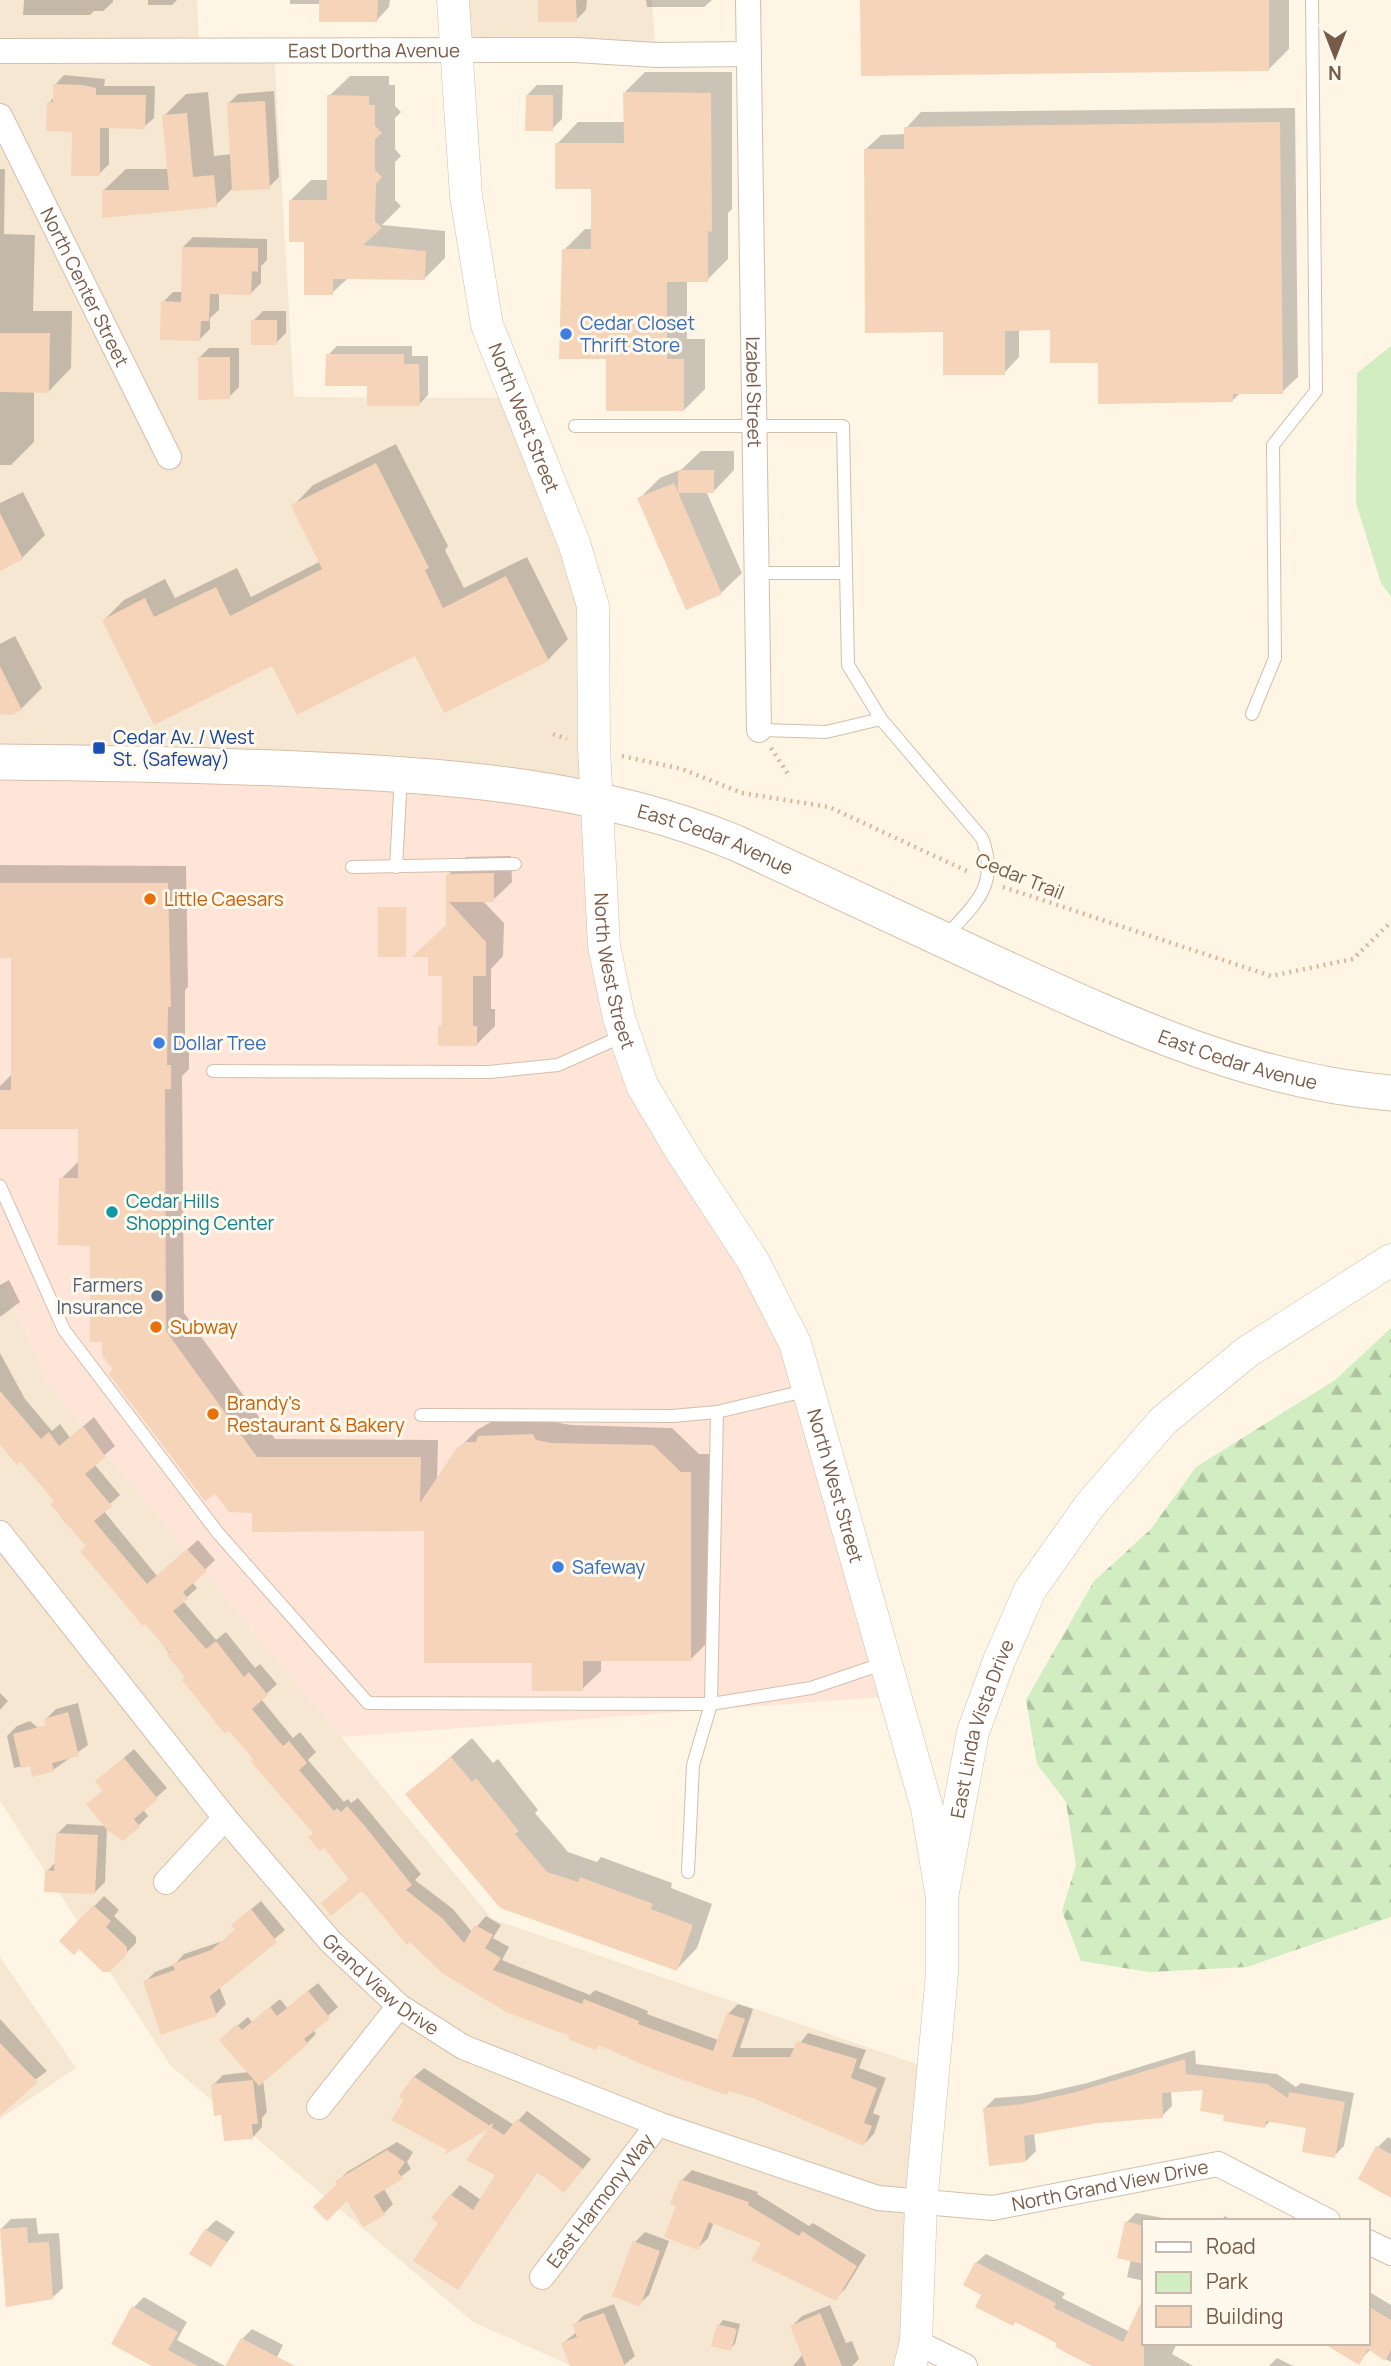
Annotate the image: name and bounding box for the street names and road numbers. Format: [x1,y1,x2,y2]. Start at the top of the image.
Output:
street label: East Dortha Avenue [288,37,460,64]
street label: North Center Street [34,203,135,371]
street label: Izabel Street [740,336,768,448]
street label: North West Street [482,339,566,496]
street label: East Cedar Avenue [635,798,798,881]
street label: Cedar Trail [972,846,1068,906]
street label: North West Street [588,892,642,1052]
street label: East Cedar Avenue [1154,1023,1320,1095]
street label: North West Street [801,1406,870,1566]
street label: East Linda Vista Drive [944,1635,1020,1820]
street label: Grand View Drive [317,1928,444,2041]
street label: East Harmony Way [541,2128,659,2273]
street label: North Grand View Drive [1009,2153,1210,2217]

